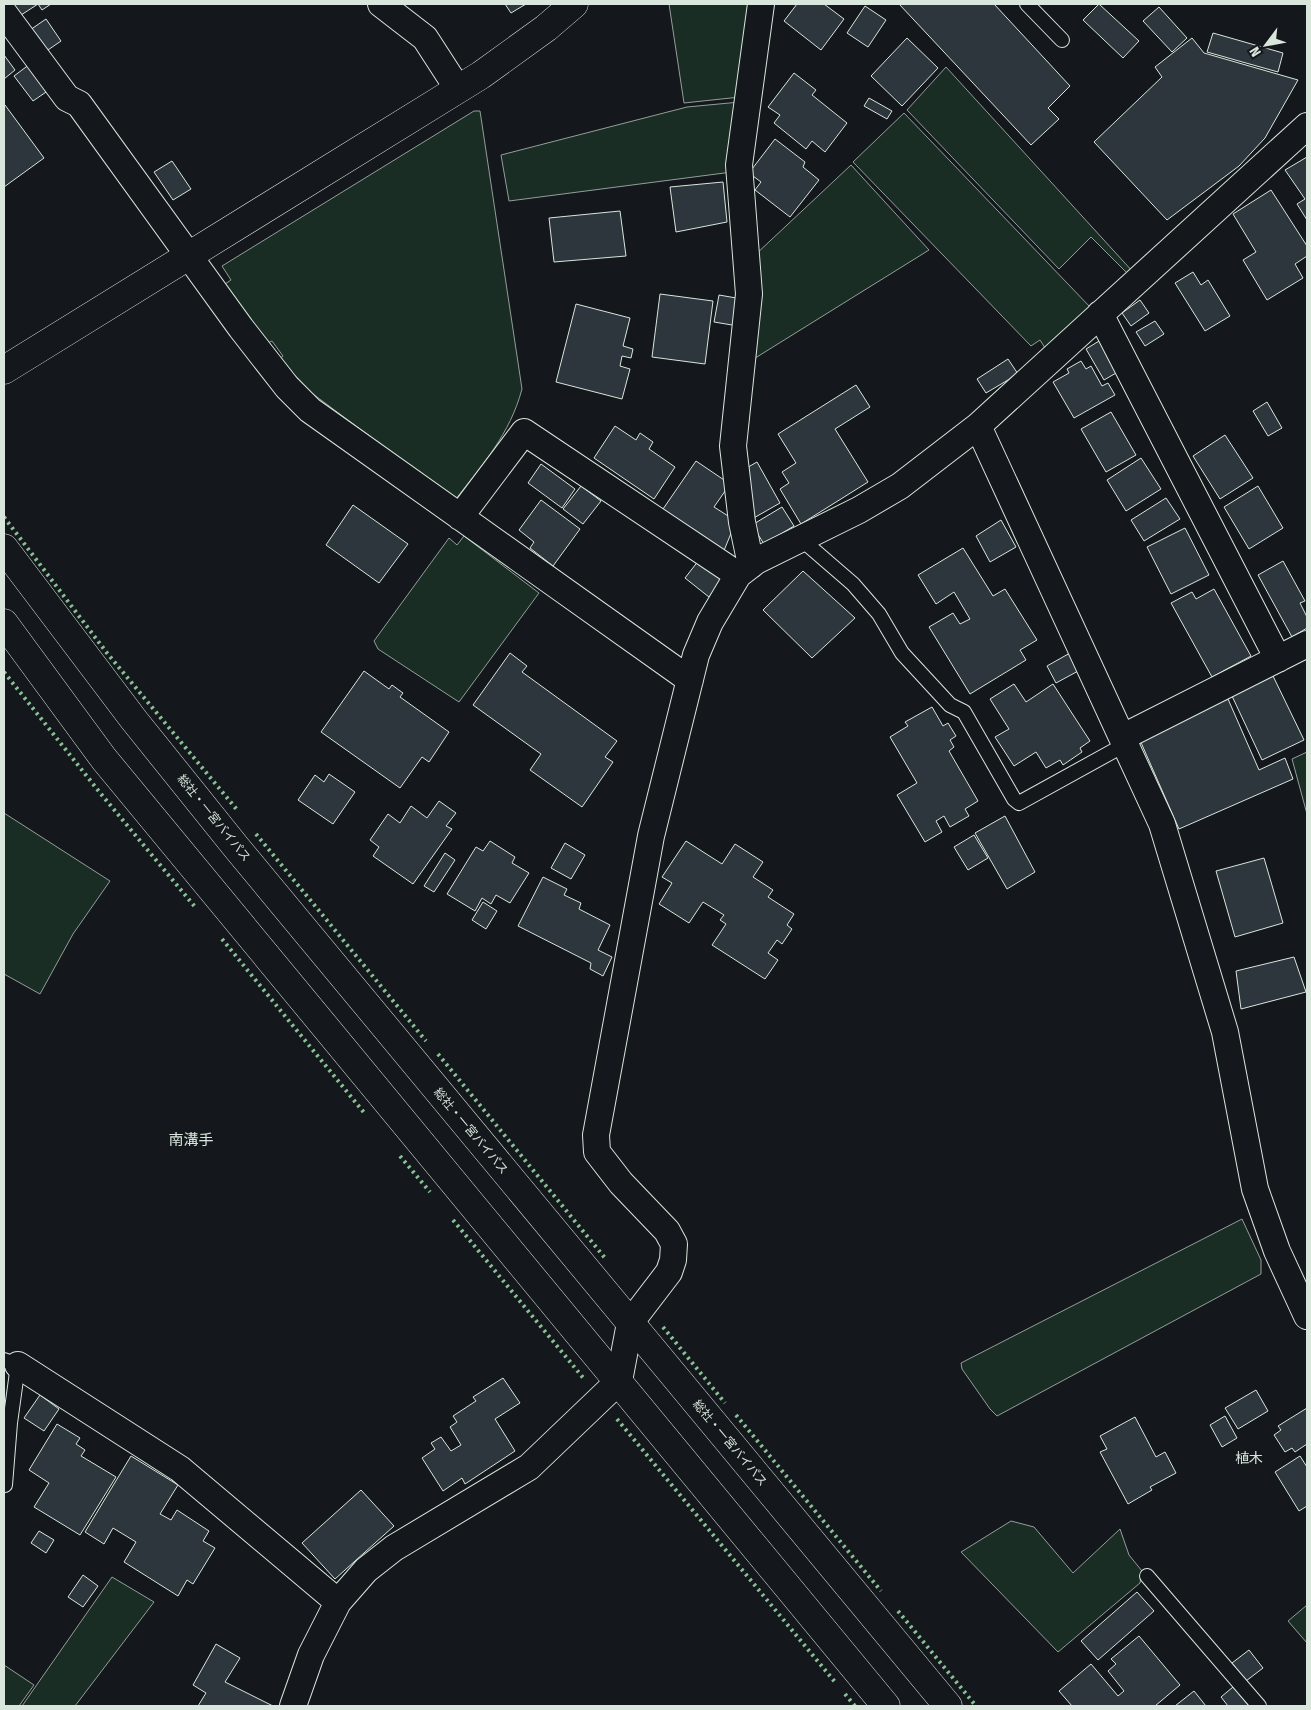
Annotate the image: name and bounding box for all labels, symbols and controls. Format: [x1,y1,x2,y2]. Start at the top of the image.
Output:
north arrow [1241,20,1291,70]
text: N [1246,44,1265,60]
street label: 総社・一宮バイパス [175,772,253,864]
street label: 総社・一宮バイパス [431,1085,511,1177]
district label: 南溝手 [168,1131,214,1149]
street label: 総社・一宮バイパス [690,1397,770,1489]
district label: 植木 [1235,1450,1263,1467]

